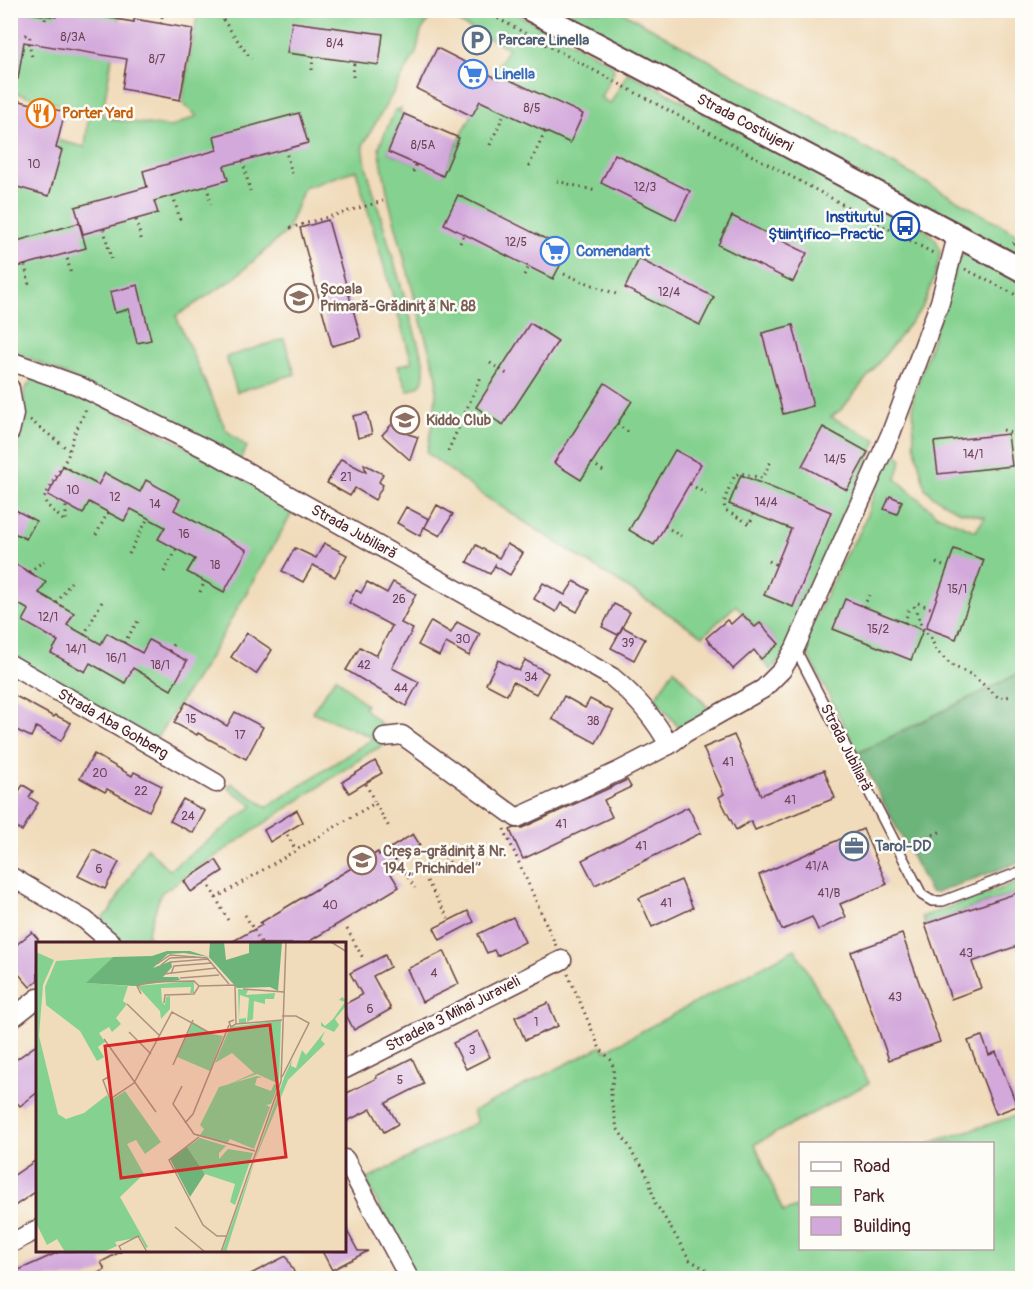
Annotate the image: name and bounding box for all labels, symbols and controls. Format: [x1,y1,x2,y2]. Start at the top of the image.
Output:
parking icon: Parcare Linella [461,24,493,56]
house number: 8/3A [61,30,86,45]
place label: Parcare Linella [498,31,589,50]
house number: 8/4 [326,36,344,51]
house number: 8/7 [149,52,166,67]
supermarket icon: Linella [457,58,489,90]
place label: Linella [494,65,535,84]
street label: Strada Costiujeni [693,90,797,157]
restaurant icon: Porter Yard [25,97,57,129]
house number: 8/5 [524,101,540,116]
place label: Porter Yard [62,104,133,123]
house number: 8/5A [411,138,436,153]
house number: 10 [28,157,40,172]
house number: 12/3 [634,180,657,195]
place label: Institutul Ştiinţifico–Practic [768,208,884,244]
bus stop icon: Institutul Ştiinţifico–Practic [889,210,921,242]
house number: 12/5 [505,235,527,250]
supermarket icon: Comendant [539,235,571,267]
place label: Comendant [576,242,651,261]
place label: Școala Primară-Grădiniță Nr. 88 [320,280,476,316]
school or university icon: Școala Primară-Grădiniță Nr. 88 [283,282,315,314]
house number: 12/4 [658,285,680,300]
school or university icon: Kiddo Club [389,404,421,436]
place label: Kiddo Club [426,411,491,430]
house number: 14/1 [963,447,983,462]
house number: 14/5 [824,452,846,467]
house number: 21 [340,470,352,485]
house number: 10 [67,483,79,498]
house number: 12 [109,490,121,505]
house number: 14/4 [755,495,777,510]
house number: 14 [149,497,161,512]
street label: Strada Jubiliară [308,500,400,564]
house number: 16 [178,527,190,542]
house number: 18 [210,558,220,573]
house number: 15/1 [947,582,967,597]
house number: 26 [392,592,406,607]
house number: 12/1 [38,610,58,625]
house number: 15/2 [867,622,889,637]
house number: 30 [456,632,470,647]
house number: 39 [622,636,634,651]
house number: 14/1 [66,642,86,657]
house number: 16/1 [106,651,126,666]
house number: 18/1 [150,658,170,673]
house number: 42 [357,658,371,673]
house number: 34 [524,670,538,685]
house number: 44 [394,681,408,696]
street label: Strada Aba Gohberg [54,685,172,763]
street label: Strada Jubiliară [816,701,876,795]
house number: 15 [185,712,197,727]
house number: 38 [587,714,599,729]
house number: 17 [234,728,246,743]
house number: 41 [722,755,734,770]
house number: 20 [93,766,107,781]
house number: 22 [134,784,148,799]
house number: 41 [784,793,796,808]
house number: 24 [181,809,195,824]
house number: 41 [555,817,567,832]
office icon: Tarol-DD [838,830,870,862]
place label: Tarol-DD [874,837,932,856]
house number: 41 [635,839,647,854]
place label: Creșa-grădiniță Nr. 194 „Prichindel” [383,842,507,878]
school or university icon: Creșa-grădiniță Nr. 194 „Prichindel” [346,844,378,876]
house number: 41/A [805,859,829,874]
house number: 6 [96,862,103,877]
house number: 41/B [818,886,841,901]
house number: 41 [660,896,672,911]
house number: 40 [322,898,338,913]
inset map [36,942,346,1253]
house number: 43 [959,946,973,961]
house number: 4 [431,966,438,981]
street label: Stradela 3 Mihai Juraveli [383,972,523,1056]
house number: 43 [888,990,902,1005]
house number: 6 [367,1002,374,1017]
house number: 1 [534,1015,538,1030]
house number: 3 [469,1043,475,1057]
house number: 5 [397,1073,403,1088]
legend [799,1142,994,1250]
text: Road [853,1155,890,1178]
text: Park [853,1185,885,1208]
text: Building [853,1215,911,1238]

